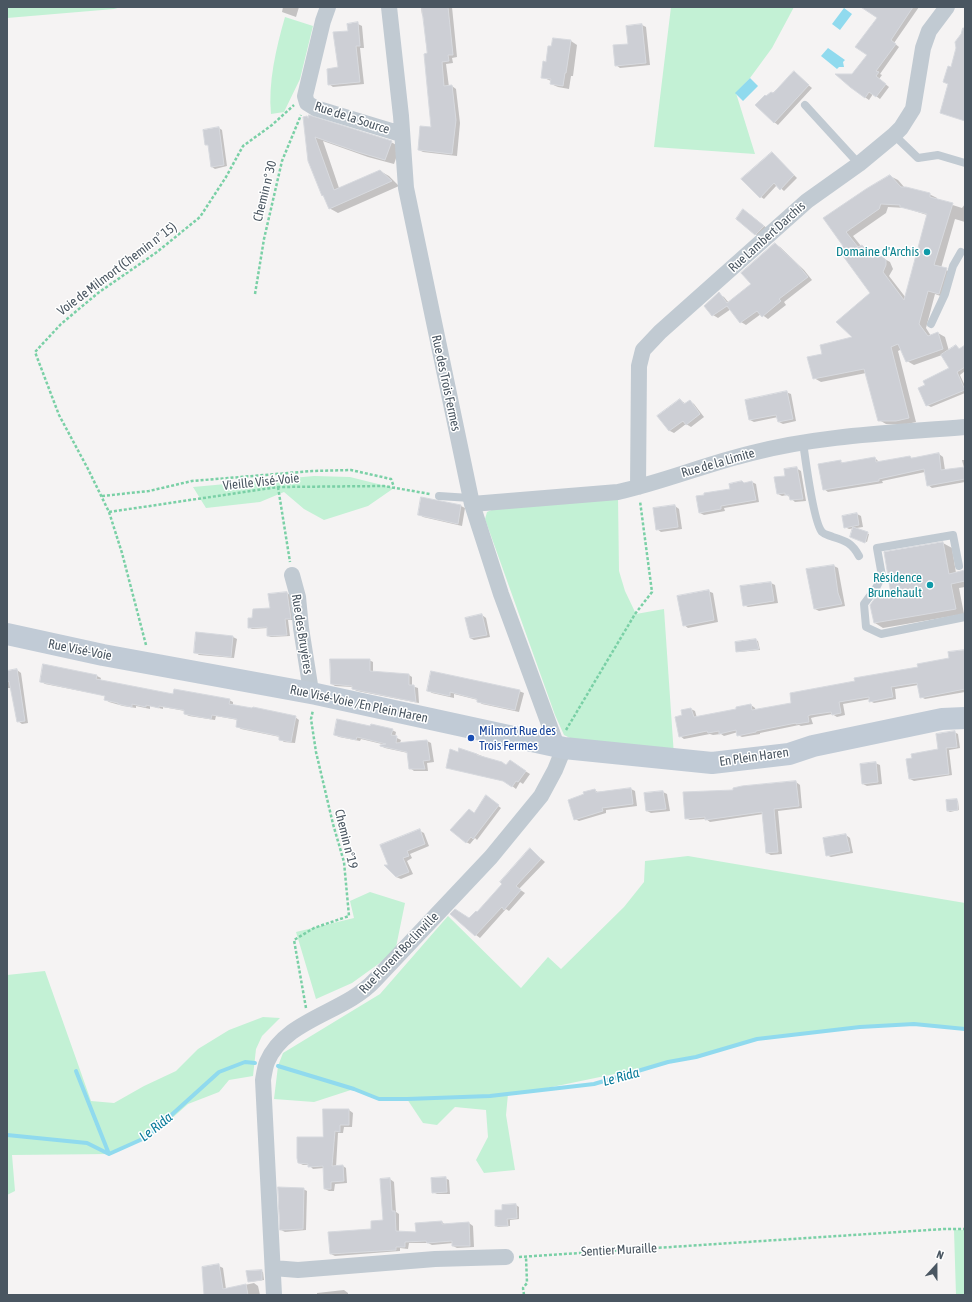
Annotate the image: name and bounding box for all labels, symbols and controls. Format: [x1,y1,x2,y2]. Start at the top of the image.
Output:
street label: Rue de la Source [313,99,391,137]
street label: Chemin n° 30 [250,159,280,223]
street label: Rue Lambert Darchis [725,198,809,276]
street label: Voie de Milmort (Chemin n° 15) [54,219,180,319]
place label: Domaine d'Archis [836,244,919,260]
marker: Domaine d'Archis [922,247,932,257]
street label: Rue des Trois Fermes [428,334,464,432]
street label: Rue de la Limite [680,445,756,481]
street label: Vieille Visé-Voie [222,470,300,494]
place label: Résidence Brunehault [868,570,922,601]
marker: Résidence Brunehault [925,580,935,590]
street label: Rue des Bruyères [288,593,316,675]
street label: Rue Visé-Voie [47,636,113,664]
street label: Rue Visé-Voie /En Plein Haren [289,682,429,726]
place label: Milmort Rue des Trois Fermes [479,723,556,754]
marker: Milmort Rue des Trois Fermes [466,733,476,743]
street label: En Plein Haren [718,744,790,770]
street label: Chemin n°19 [331,808,361,870]
street label: Rue Florent Boclinville [356,909,442,997]
water label: Le Rida [601,1064,641,1090]
water label: Le Rida [136,1109,176,1145]
street label: Sentier Muraille [581,1240,657,1260]
north arrow [916,1246,956,1286]
text: N [935,1248,945,1262]

